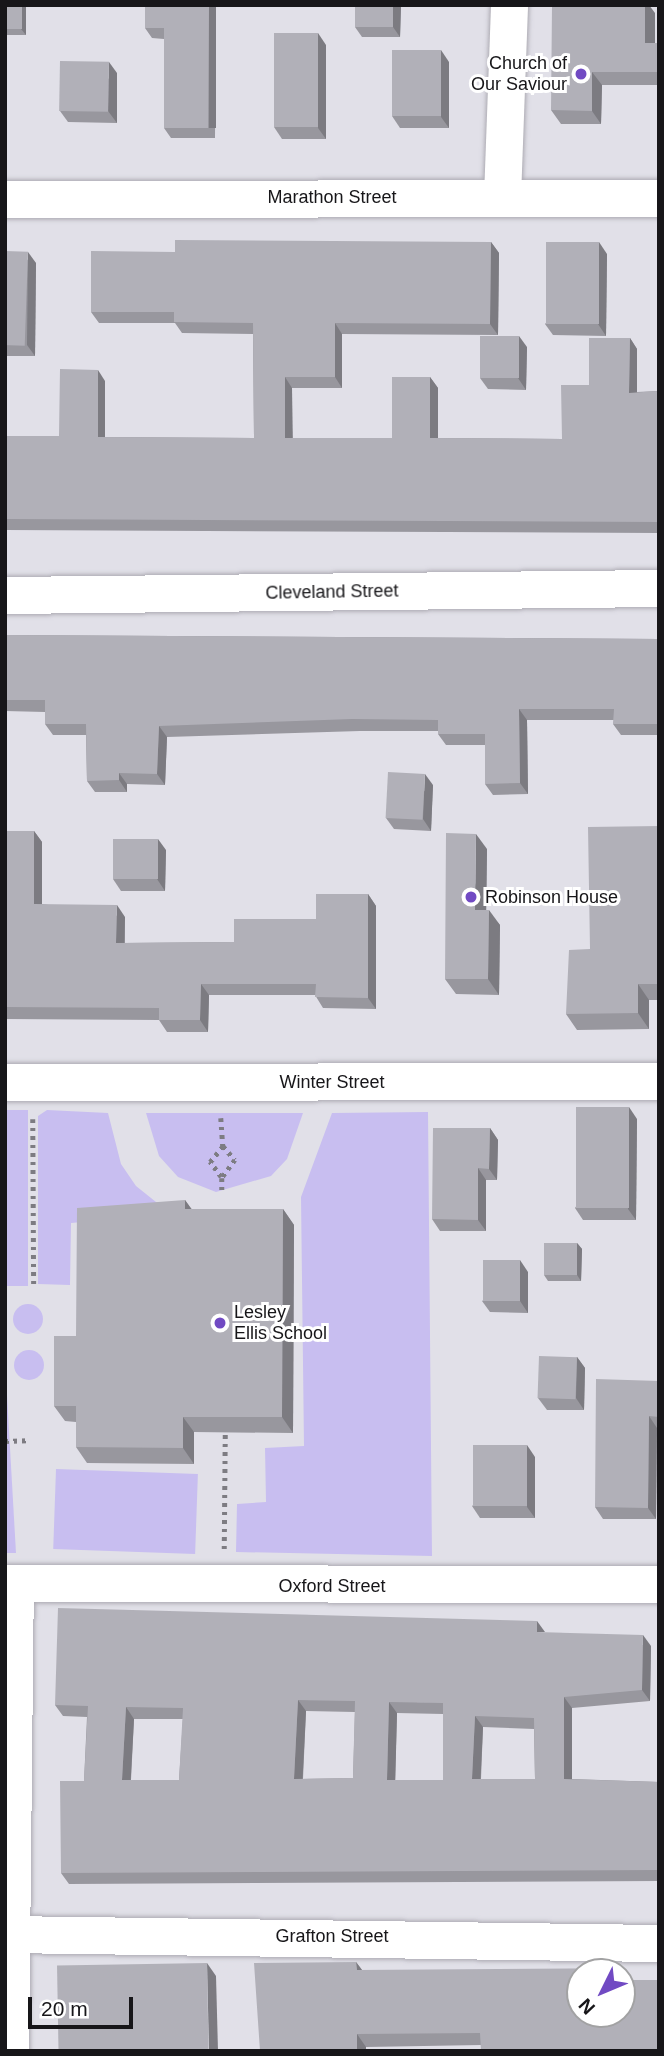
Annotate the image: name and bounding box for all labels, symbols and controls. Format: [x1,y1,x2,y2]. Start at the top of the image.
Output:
place label: Church of Our Saviour [471,53,567,96]
marker: Church of Our Saviour [573,66,589,82]
street label: Marathon Street [267,186,397,208]
street label: Cleveland Street [265,580,399,604]
place label: Robinson House [485,886,618,908]
marker: Robinson House [463,889,479,905]
street label: Winter Street [279,1071,385,1093]
place label: Lesley Ellis School [234,1302,327,1344]
marker: Lesley Ellis School [212,1315,228,1331]
street label: Oxford Street [278,1575,386,1597]
street label: Grafton Street [275,1925,389,1947]
north arrow [566,1958,636,2028]
scale bar [32,1982,136,2026]
text: N [574,1994,599,2018]
text: 20 m [41,1997,88,2020]

